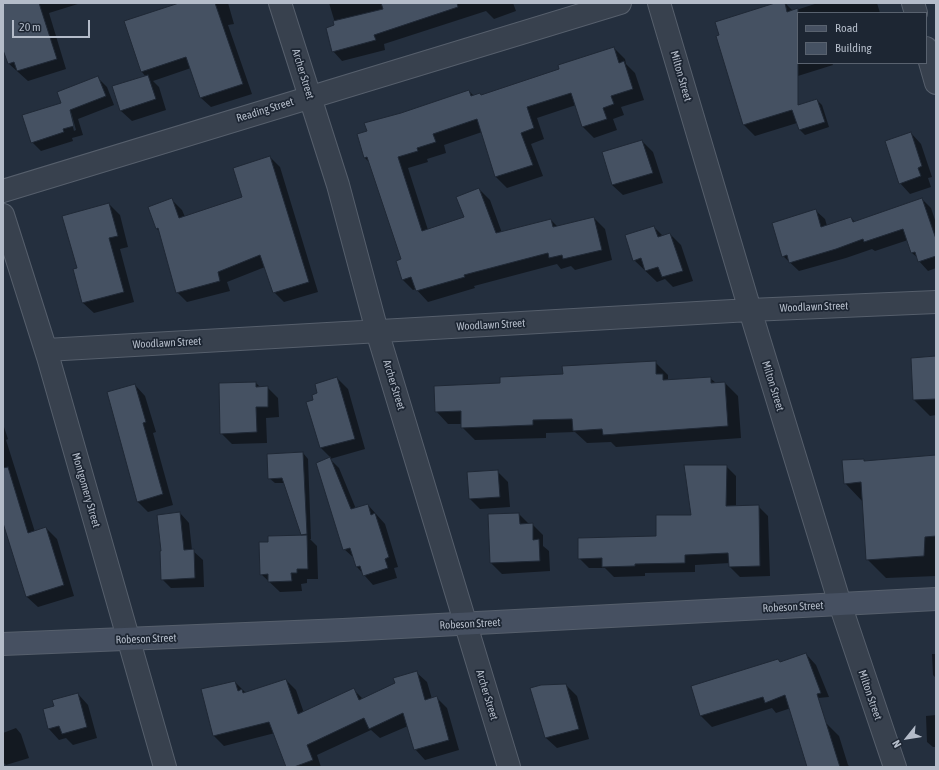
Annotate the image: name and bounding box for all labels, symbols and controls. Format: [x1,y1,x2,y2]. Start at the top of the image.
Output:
scale bar [14,12,92,38]
legend [797,12,927,64]
text: 20 m [19,20,41,34]
text: Road [835,21,858,35]
text: Building [835,41,872,55]
street label: Archer Street [289,47,317,101]
street label: Milton Street [667,49,695,103]
street label: Reading Street [235,95,295,125]
street label: Woodlawn Street [779,299,849,315]
street label: Woodlawn Street [456,317,526,333]
street label: Woodlawn Street [132,335,202,351]
street label: Archer Street [380,358,408,412]
street label: Milton Street [759,359,787,413]
street label: Montgomery Street [69,451,103,529]
street label: Robeson Street [762,599,824,615]
street label: Robeson Street [439,616,501,632]
street label: Robeson Street [115,631,177,647]
street label: Archer Street [473,668,501,722]
street label: Milton Street [855,668,885,722]
north arrow [887,718,927,758]
text: N [890,738,903,750]

